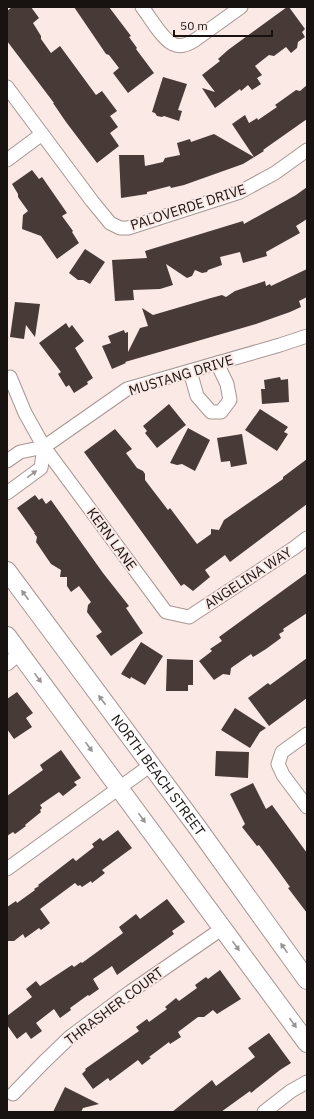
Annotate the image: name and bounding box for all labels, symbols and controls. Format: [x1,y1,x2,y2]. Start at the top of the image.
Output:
scale bar [174,12,272,38]
text: 50 m [180,18,208,33]
street label: PALOVERDE DRIVE [128,180,248,234]
street label: MUSTANG DRIVE [127,351,235,399]
one-way arrow [27,470,38,478]
street label: KERN LANE [83,504,141,574]
street label: ANGELINA WAY [201,543,296,613]
one-way arrow [21,590,29,601]
one-way arrow [34,673,43,684]
one-way arrow [98,694,107,705]
street label: NORTH BEACH STREET [107,711,209,839]
one-way arrow [85,742,93,752]
one-way arrow [138,813,146,824]
one-way arrow [231,940,240,951]
one-way arrow [280,943,288,953]
street label: THRASHER COURT [61,963,167,1049]
one-way arrow [289,1018,297,1029]

